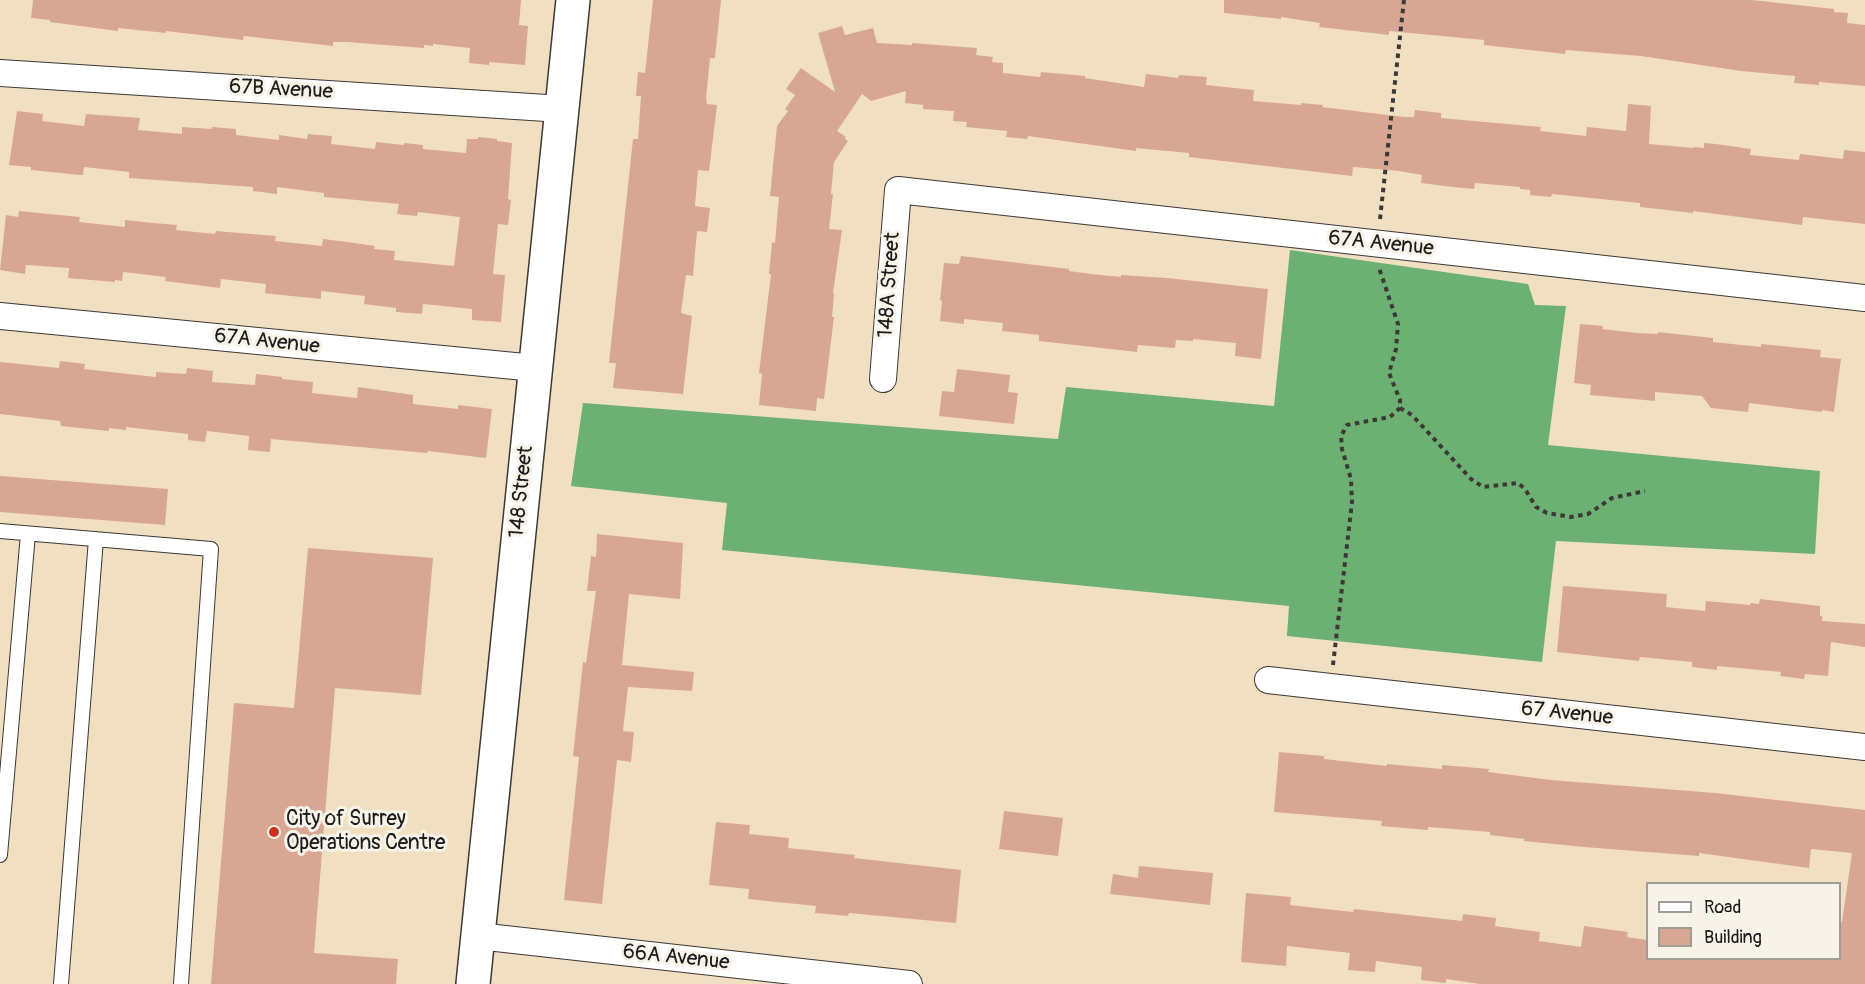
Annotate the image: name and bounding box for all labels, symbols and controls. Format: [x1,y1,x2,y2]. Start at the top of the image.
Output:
street label: 67B Avenue [228,75,334,105]
street label: 67A Avenue [1327,226,1435,262]
street label: 148A Street [874,231,906,339]
street label: 67A Avenue [213,324,321,360]
street label: 148 Street [505,445,539,539]
street label: 67 Avenue [1520,697,1614,731]
place label: City of Surrey Operations Centre [286,807,445,857]
marker: City of Surrey Operations Centre [267,825,281,839]
legend [1646,882,1841,960]
text: Road [1704,896,1741,919]
text: Building [1704,926,1762,949]
street label: 66A Avenue [621,940,731,976]

